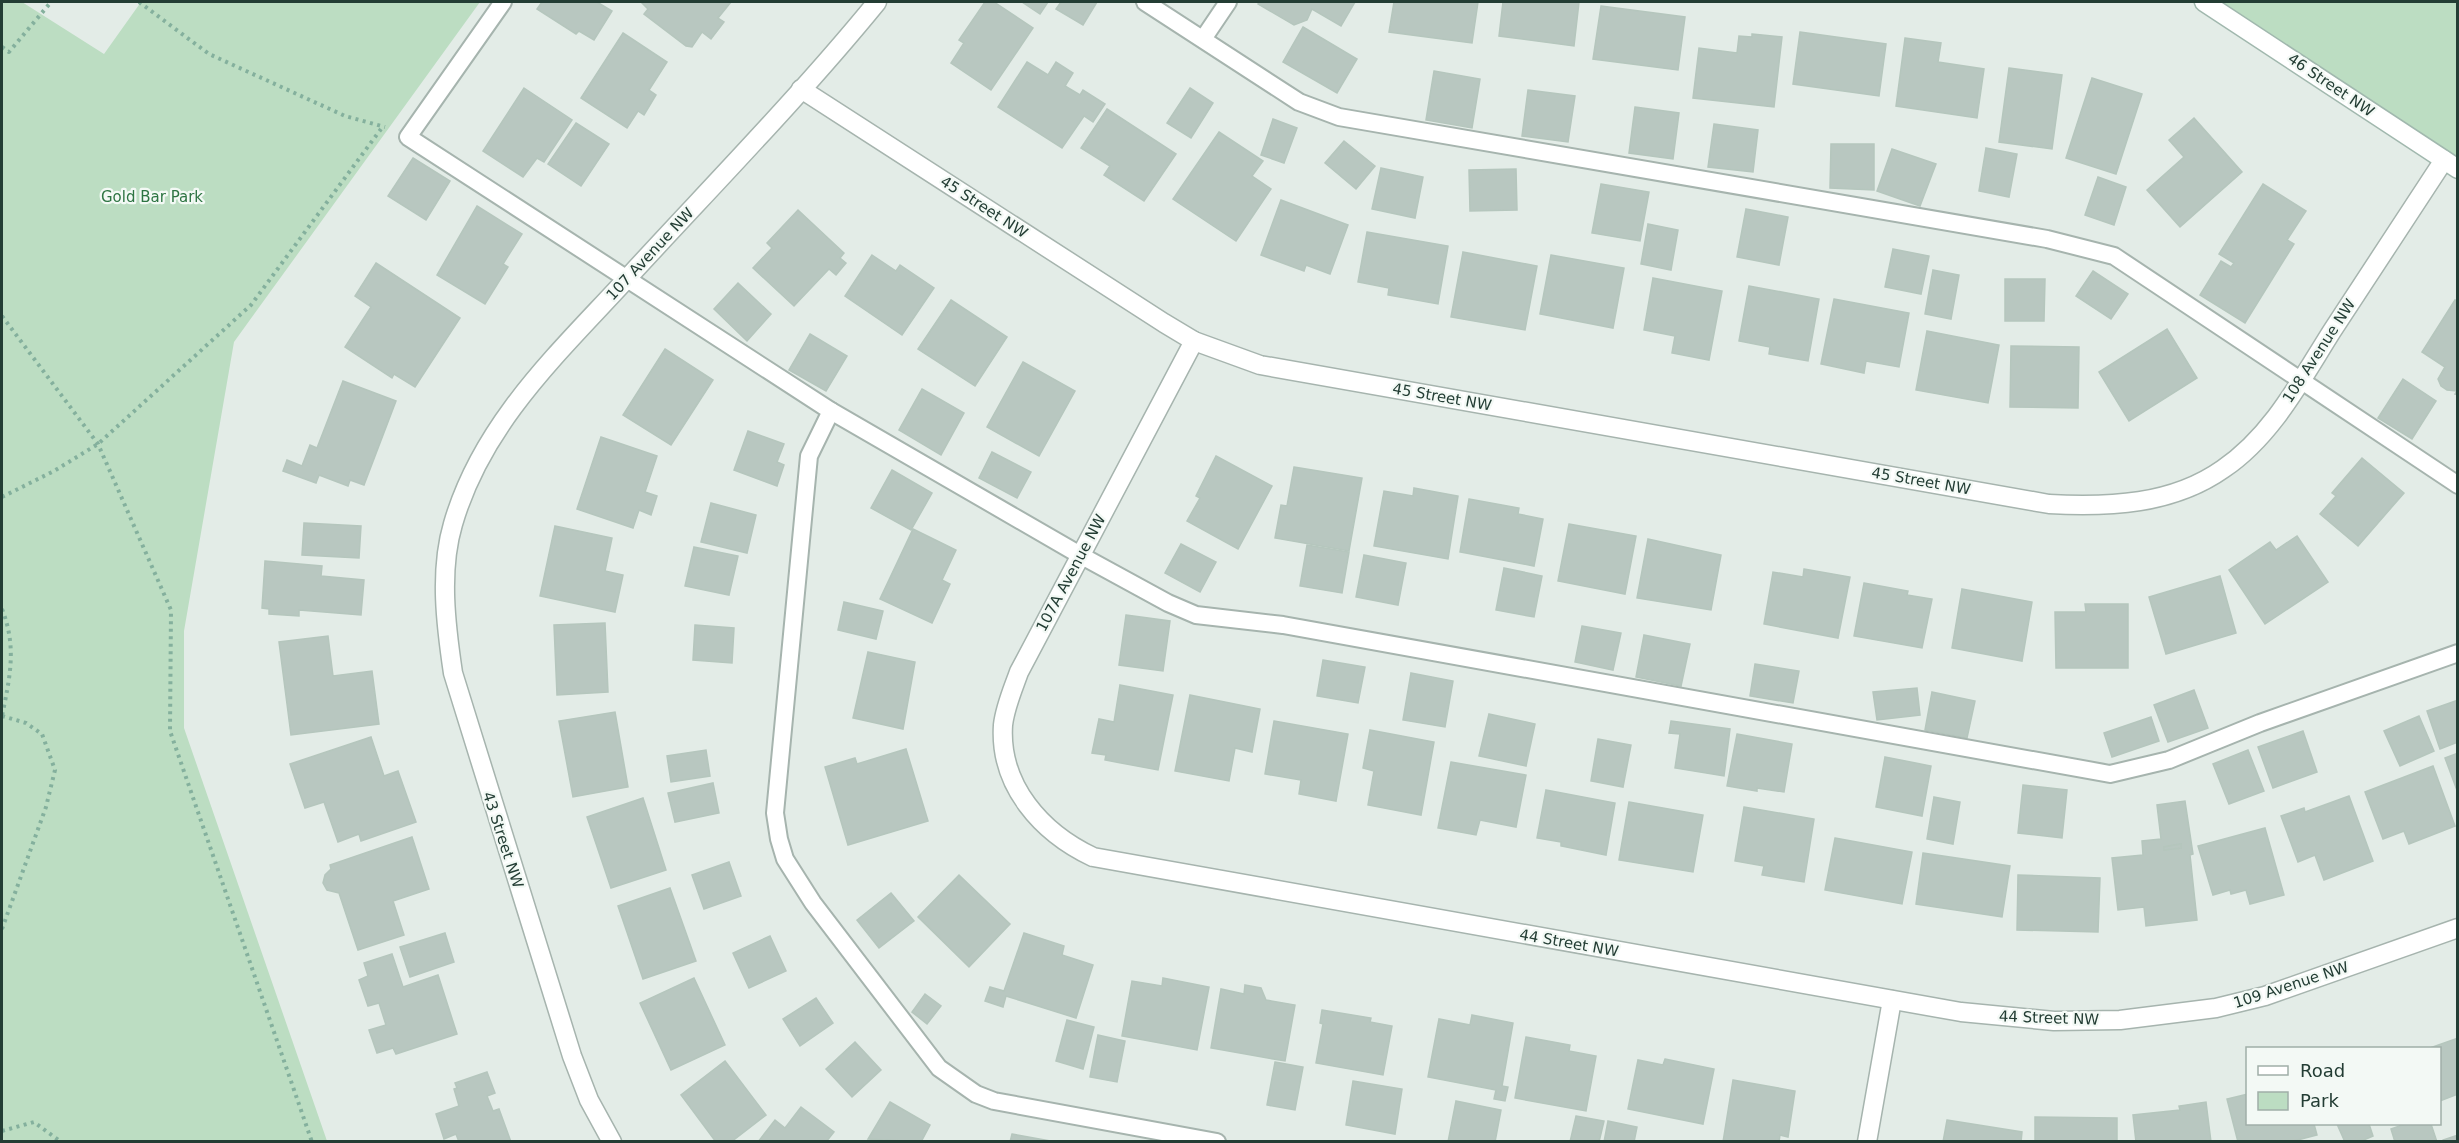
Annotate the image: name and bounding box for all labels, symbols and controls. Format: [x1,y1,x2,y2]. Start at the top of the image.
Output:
street label: 46 Street NW [2284,50,2378,121]
street label: 45 Street NW [937,172,1031,242]
park label: Gold Bar Park [101,188,203,206]
street label: 107 Avenue NW [603,204,698,304]
street label: 108 Avenue NW [2279,296,2359,406]
street label: 45 Street NW [1391,379,1493,415]
street label: 45 Street NW [1870,463,1972,499]
street label: 107A Avenue NW [1032,511,1110,635]
street label: 43 Street NW [479,790,527,891]
street label: 44 Street NW [1518,925,1620,961]
street label: 109 Avenue NW [2231,958,2351,1012]
street label: 44 Street NW [1999,1007,2100,1029]
legend [2246,1047,2441,1125]
text: Road [2300,1060,2345,1081]
text: Park [2300,1090,2339,1111]

